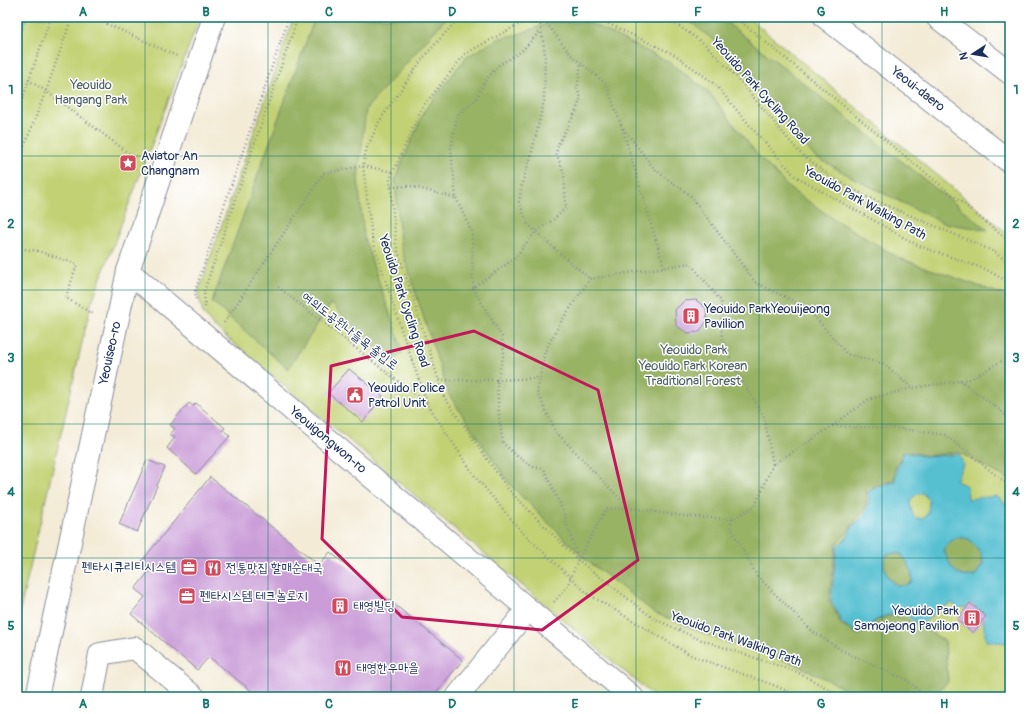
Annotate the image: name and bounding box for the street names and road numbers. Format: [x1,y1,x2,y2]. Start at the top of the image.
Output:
street label: Yeouido Park Cycling Road [707,33,812,148]
street label: Yeoui-daero [887,62,948,115]
street label: Yeouido Park Walking Path [800,162,929,243]
street label: Yeouido Park Cycling Road [375,231,433,370]
street label: 여의도공원나들목 출입로 [299,288,401,374]
street label: Yeouiseo-ro [95,320,125,387]
street label: Yeouigongwon-ro [285,403,370,477]
street label: Yeouido Park Walking Path [667,608,804,670]

